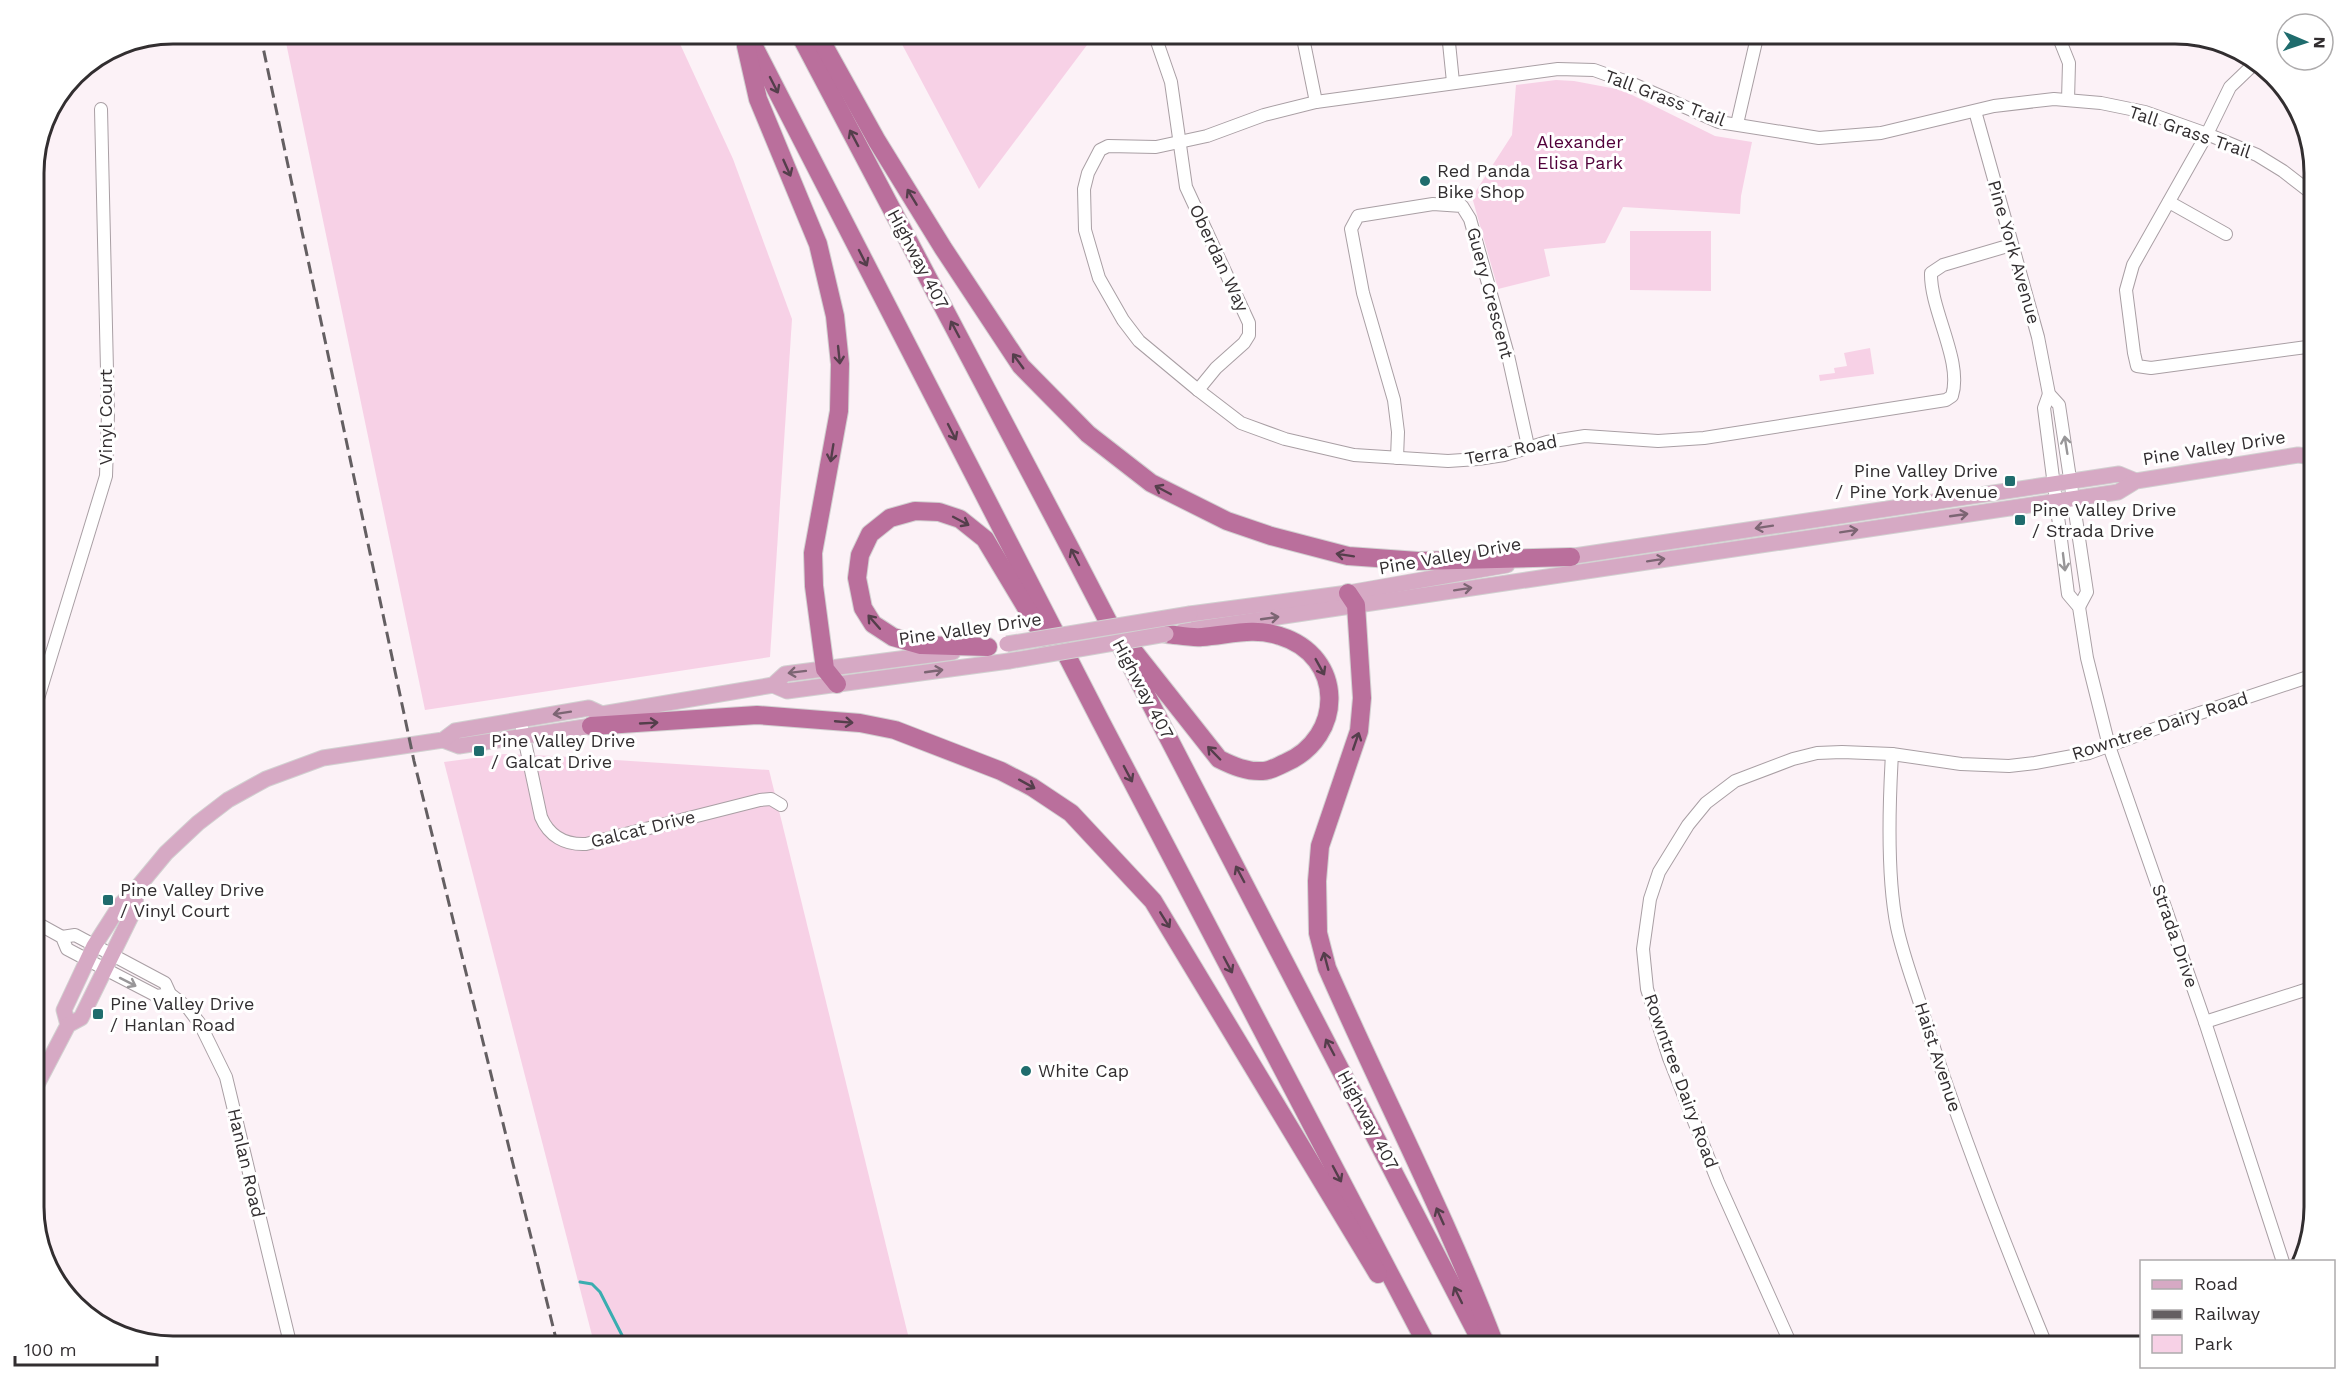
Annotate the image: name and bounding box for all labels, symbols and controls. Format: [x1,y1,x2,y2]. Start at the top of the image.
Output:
north arrow [2275,12,2335,72]
text: N [2310,36,2329,49]
street label: Tall Grass Trail [1602,65,1729,130]
one-way arrow [768,76,780,93]
street label: Tall Grass Trail [2126,101,2255,162]
one-way arrow [848,129,860,147]
park label: Alexander Elisa Park [1536,131,1624,173]
one-way arrow [782,158,793,177]
place label: Red Panda Bike Shop [1437,160,1530,202]
marker: Red Panda Bike Shop [1418,174,1432,188]
street label: Pine York Avenue [1984,177,2045,326]
one-way arrow [905,189,917,206]
street label: Oberdan Way [1185,201,1254,315]
street label: Highway 407 [883,205,954,312]
street label: Guery Crescent [1463,225,1518,361]
one-way arrow [858,249,869,267]
one-way arrow [949,321,961,338]
one-way arrow [834,344,845,364]
one-way arrow [1012,353,1024,369]
street label: Vinyl Court [95,368,116,465]
one-way arrow [946,423,958,440]
street label: Pine Valley Drive [2141,426,2287,469]
street label: Terra Road [1463,430,1559,469]
one-way arrow [2060,435,2071,455]
one-way arrow [827,442,838,462]
place label: Pine Valley Drive / Pine York Avenue [1835,460,1998,502]
marker: Pine Valley Drive / Pine York Avenue [2003,474,2017,488]
one-way arrow [1155,484,1172,496]
place label: Pine Valley Drive / Strada Drive [2032,499,2176,541]
one-way arrow [1949,509,1968,520]
marker: Pine Valley Drive / Strada Drive [2013,513,2027,527]
one-way arrow [952,516,970,527]
one-way arrow [1755,521,1775,532]
one-way arrow [1838,526,1858,537]
street label: Pine Valley Drive [1377,533,1523,578]
one-way arrow [1069,549,1080,567]
one-way arrow [1336,549,1356,560]
one-way arrow [2059,551,2070,571]
one-way arrow [1646,555,1665,566]
one-way arrow [1453,584,1472,595]
street label: Pine Valley Drive [897,608,1043,649]
one-way arrow [1260,612,1280,623]
one-way arrow [867,614,880,630]
street label: Highway 407 [1108,635,1179,742]
one-way arrow [1314,658,1326,675]
one-way arrow [924,666,943,677]
one-way arrow [788,667,808,678]
street label: Rowntree Dairy Road [2069,687,2251,764]
one-way arrow [553,707,573,718]
one-way arrow [639,717,659,728]
one-way arrow [833,717,853,728]
place label: Pine Valley Drive / Galcat Drive [491,730,635,772]
one-way arrow [1351,732,1362,751]
marker: Pine Valley Drive / Galcat Drive [472,744,486,758]
one-way arrow [1207,745,1221,760]
one-way arrow [1122,765,1134,782]
one-way arrow [1018,779,1035,791]
street label: Galcat Drive [588,805,697,852]
one-way arrow [1233,865,1245,883]
place label: Pine Valley Drive / Vinyl Court [120,879,264,921]
street label: Strada Drive [2148,881,2203,990]
marker: Pine Valley Drive / Vinyl Court [101,893,115,907]
one-way arrow [1159,911,1171,928]
one-way arrow [1319,952,1331,971]
one-way arrow [1223,956,1234,974]
one-way arrow [119,976,137,988]
street label: Rowntree Dairy Road [1640,991,1723,1171]
place label: Pine Valley Drive / Hanlan Road [110,993,254,1035]
street label: Haist Avenue [1911,999,1966,1114]
marker: Pine Valley Drive / Hanlan Road [91,1007,105,1021]
one-way arrow [1324,1038,1335,1056]
place label: White Cap [1038,1060,1129,1081]
marker: White Cap [1019,1064,1033,1078]
street label: Highway 407 [1333,1066,1404,1173]
street label: Hanlan Road [224,1106,269,1220]
one-way arrow [1331,1165,1343,1182]
one-way arrow [1434,1207,1445,1225]
legend [2140,1260,2335,1368]
text: Road [2194,1273,2238,1294]
one-way arrow [1451,1286,1463,1304]
text: Railway [2194,1303,2261,1324]
scale bar [15,1329,158,1367]
text: Park [2194,1333,2233,1354]
text: 100 m [24,1339,77,1360]

